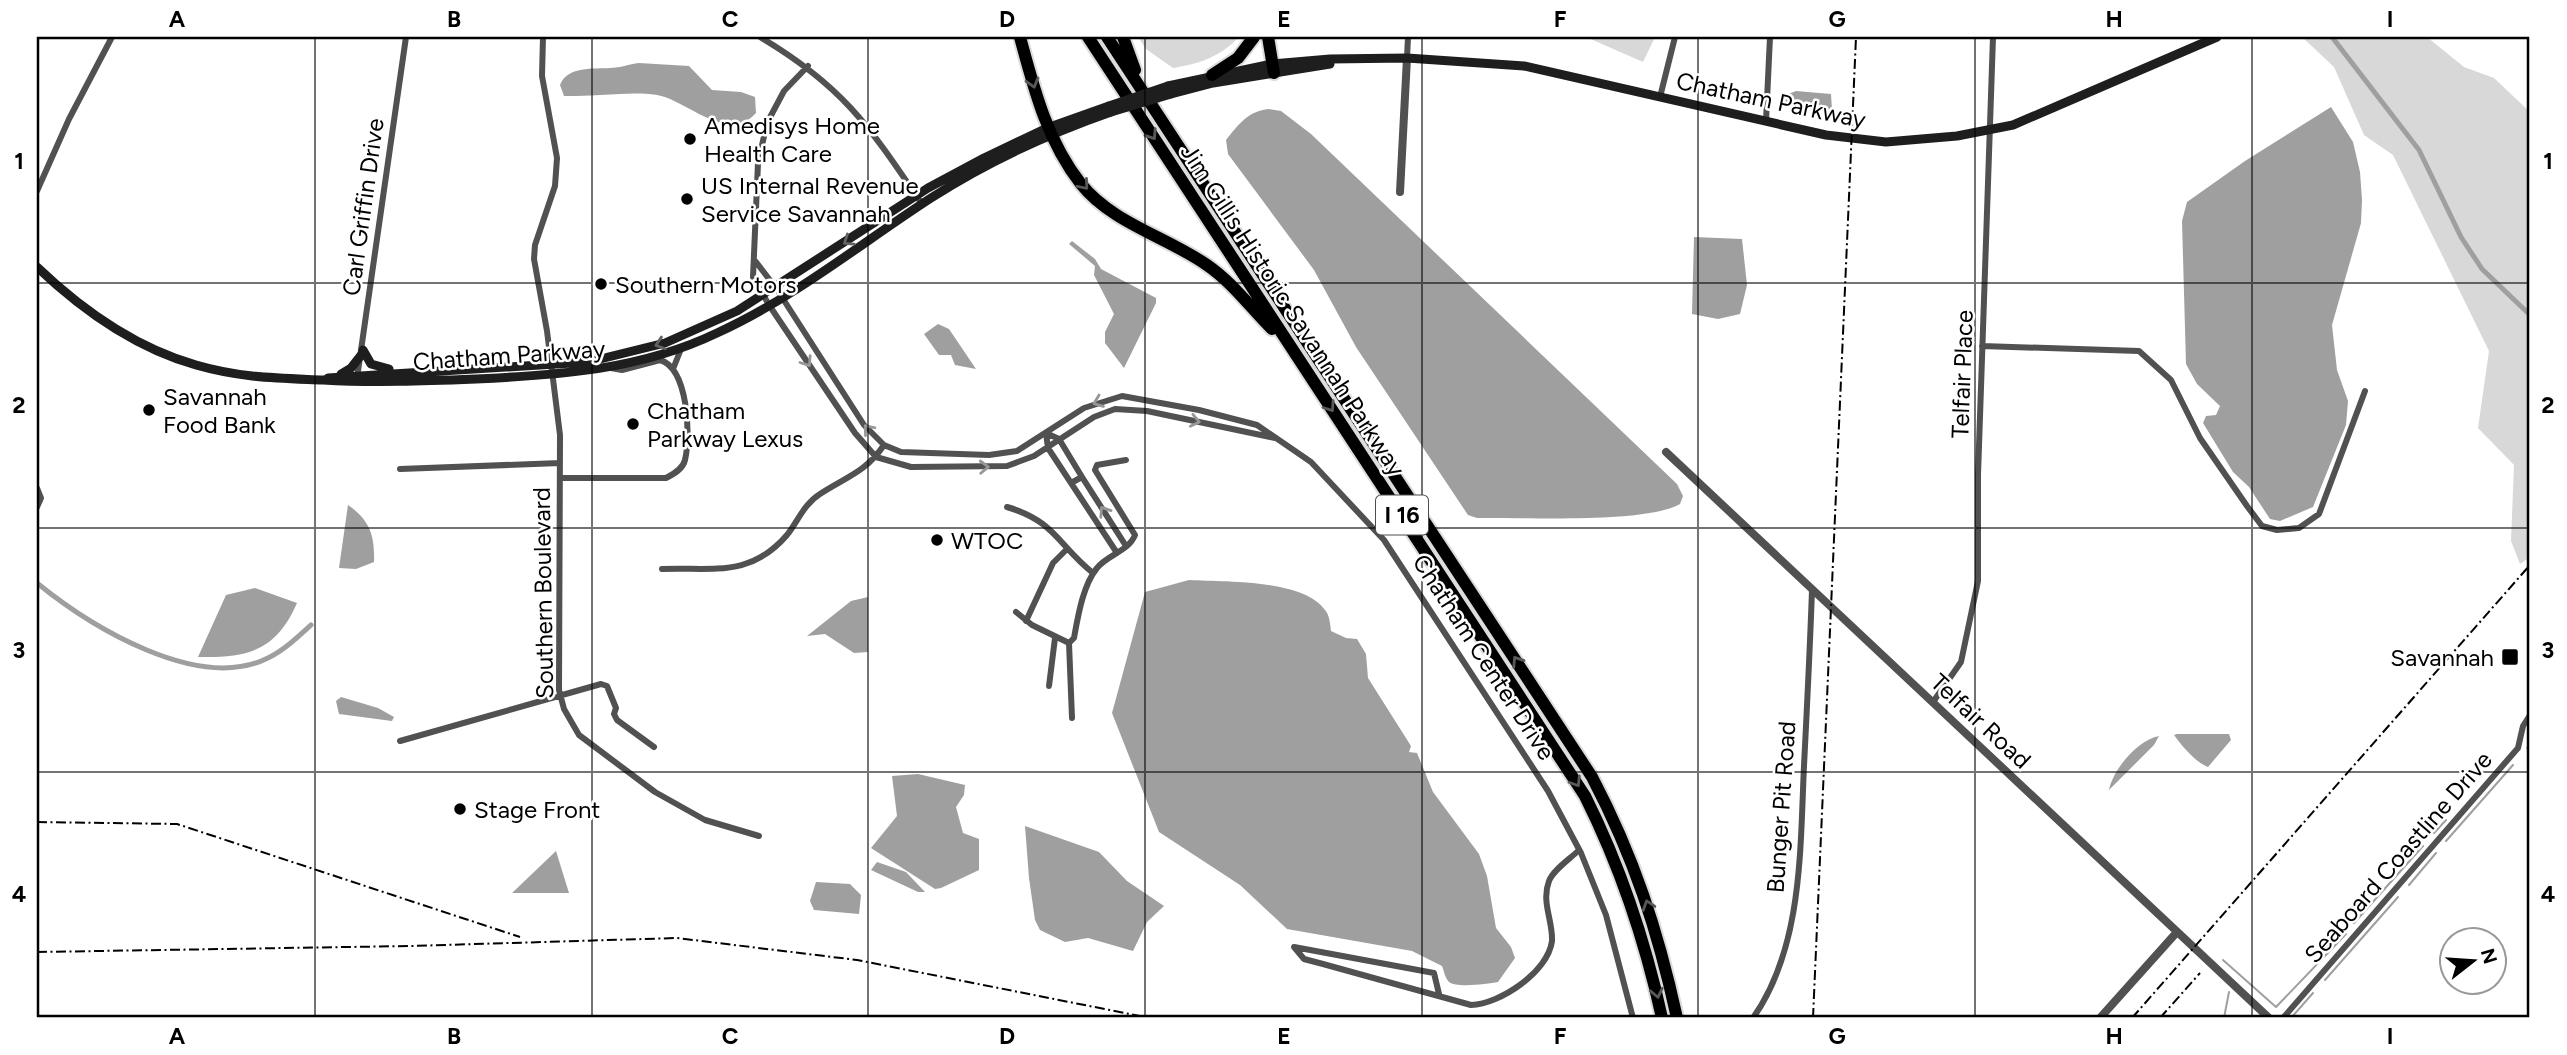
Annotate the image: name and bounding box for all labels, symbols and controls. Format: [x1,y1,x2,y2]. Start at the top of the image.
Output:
text: A [169,5,186,33]
text: B [447,5,461,33]
text: C [722,5,739,33]
text: D [999,5,1015,33]
text: E [1277,5,1291,33]
text: F [1554,5,1567,33]
text: G [1828,5,1846,33]
text: H [2105,5,2123,33]
text: I [2387,5,2393,33]
street label: Chatham Parkway [1674,66,1869,134]
one-way arrow [1024,76,1039,88]
place label: Amedisys Home Health Care [704,111,880,168]
street label: Carl Griffin Drive [336,116,390,298]
one-way arrow [1144,127,1157,140]
marker: Amedisys Home Health Care [682,131,698,147]
street label: Jim Gillis Historic Savannah Parkway [1175,139,1412,482]
text: 1 [14,147,24,175]
text: 1 [2543,147,2553,175]
place label: US Internal Revenue Service Savannah [701,171,919,228]
one-way arrow [1075,178,1088,190]
marker: US Internal Revenue Service Savannah [679,191,695,207]
one-way arrow [842,233,855,246]
place label: Southern Motors [615,270,797,299]
marker: Southern Motors [593,276,609,292]
street label: Telfair Place [1945,309,1979,439]
street label: Chatham Parkway [412,334,607,376]
one-way arrow [655,336,667,350]
one-way arrow [798,354,811,367]
place label: Savannah Food Bank [163,382,276,439]
text: 2 [12,391,26,419]
text: 2 [2541,391,2555,419]
one-way arrow [1092,394,1104,408]
place label: Chatham Parkway Lexus [647,396,803,453]
one-way arrow [1322,400,1335,413]
marker: Savannah Food Bank [141,402,157,418]
one-way arrow [1189,413,1201,428]
marker: Chatham Parkway Lexus [625,416,641,432]
one-way arrow [864,425,877,437]
one-way arrow [979,460,990,475]
street label: Southern Boulevard [527,487,559,699]
road number: I 16 [1376,495,1428,534]
one-way arrow [1099,506,1112,519]
place label: WTOC [951,526,1023,555]
marker: WTOC [929,532,945,548]
street label: Chatham Center Drive [1407,549,1561,765]
text: 3 [13,636,25,664]
text: 3 [2542,636,2554,664]
place label: Savannah [2390,643,2494,672]
marker: Savannah [2500,647,2520,667]
one-way arrow [1512,656,1525,669]
street label: Telfair Road [1925,667,2037,775]
street label: Bunger Pit Road [1761,720,1801,894]
street label: Seaboard Coastline Drive [2298,745,2498,969]
one-way arrow [1568,774,1581,787]
place label: Stage Front [474,795,600,824]
marker: Stage Front [452,801,468,817]
text: 4 [12,880,26,908]
text: 4 [2541,880,2555,908]
one-way arrow [1642,899,1657,911]
north arrow [2438,926,2508,996]
text: N [2476,946,2502,967]
one-way arrow [1648,987,1663,999]
text: A [169,1022,186,1050]
text: B [447,1022,461,1050]
text: C [722,1022,739,1050]
text: D [999,1022,1015,1050]
text: E [1277,1022,1291,1050]
text: F [1554,1022,1567,1050]
text: G [1828,1022,1846,1050]
text: H [2105,1022,2123,1050]
text: I [2387,1022,2393,1050]

